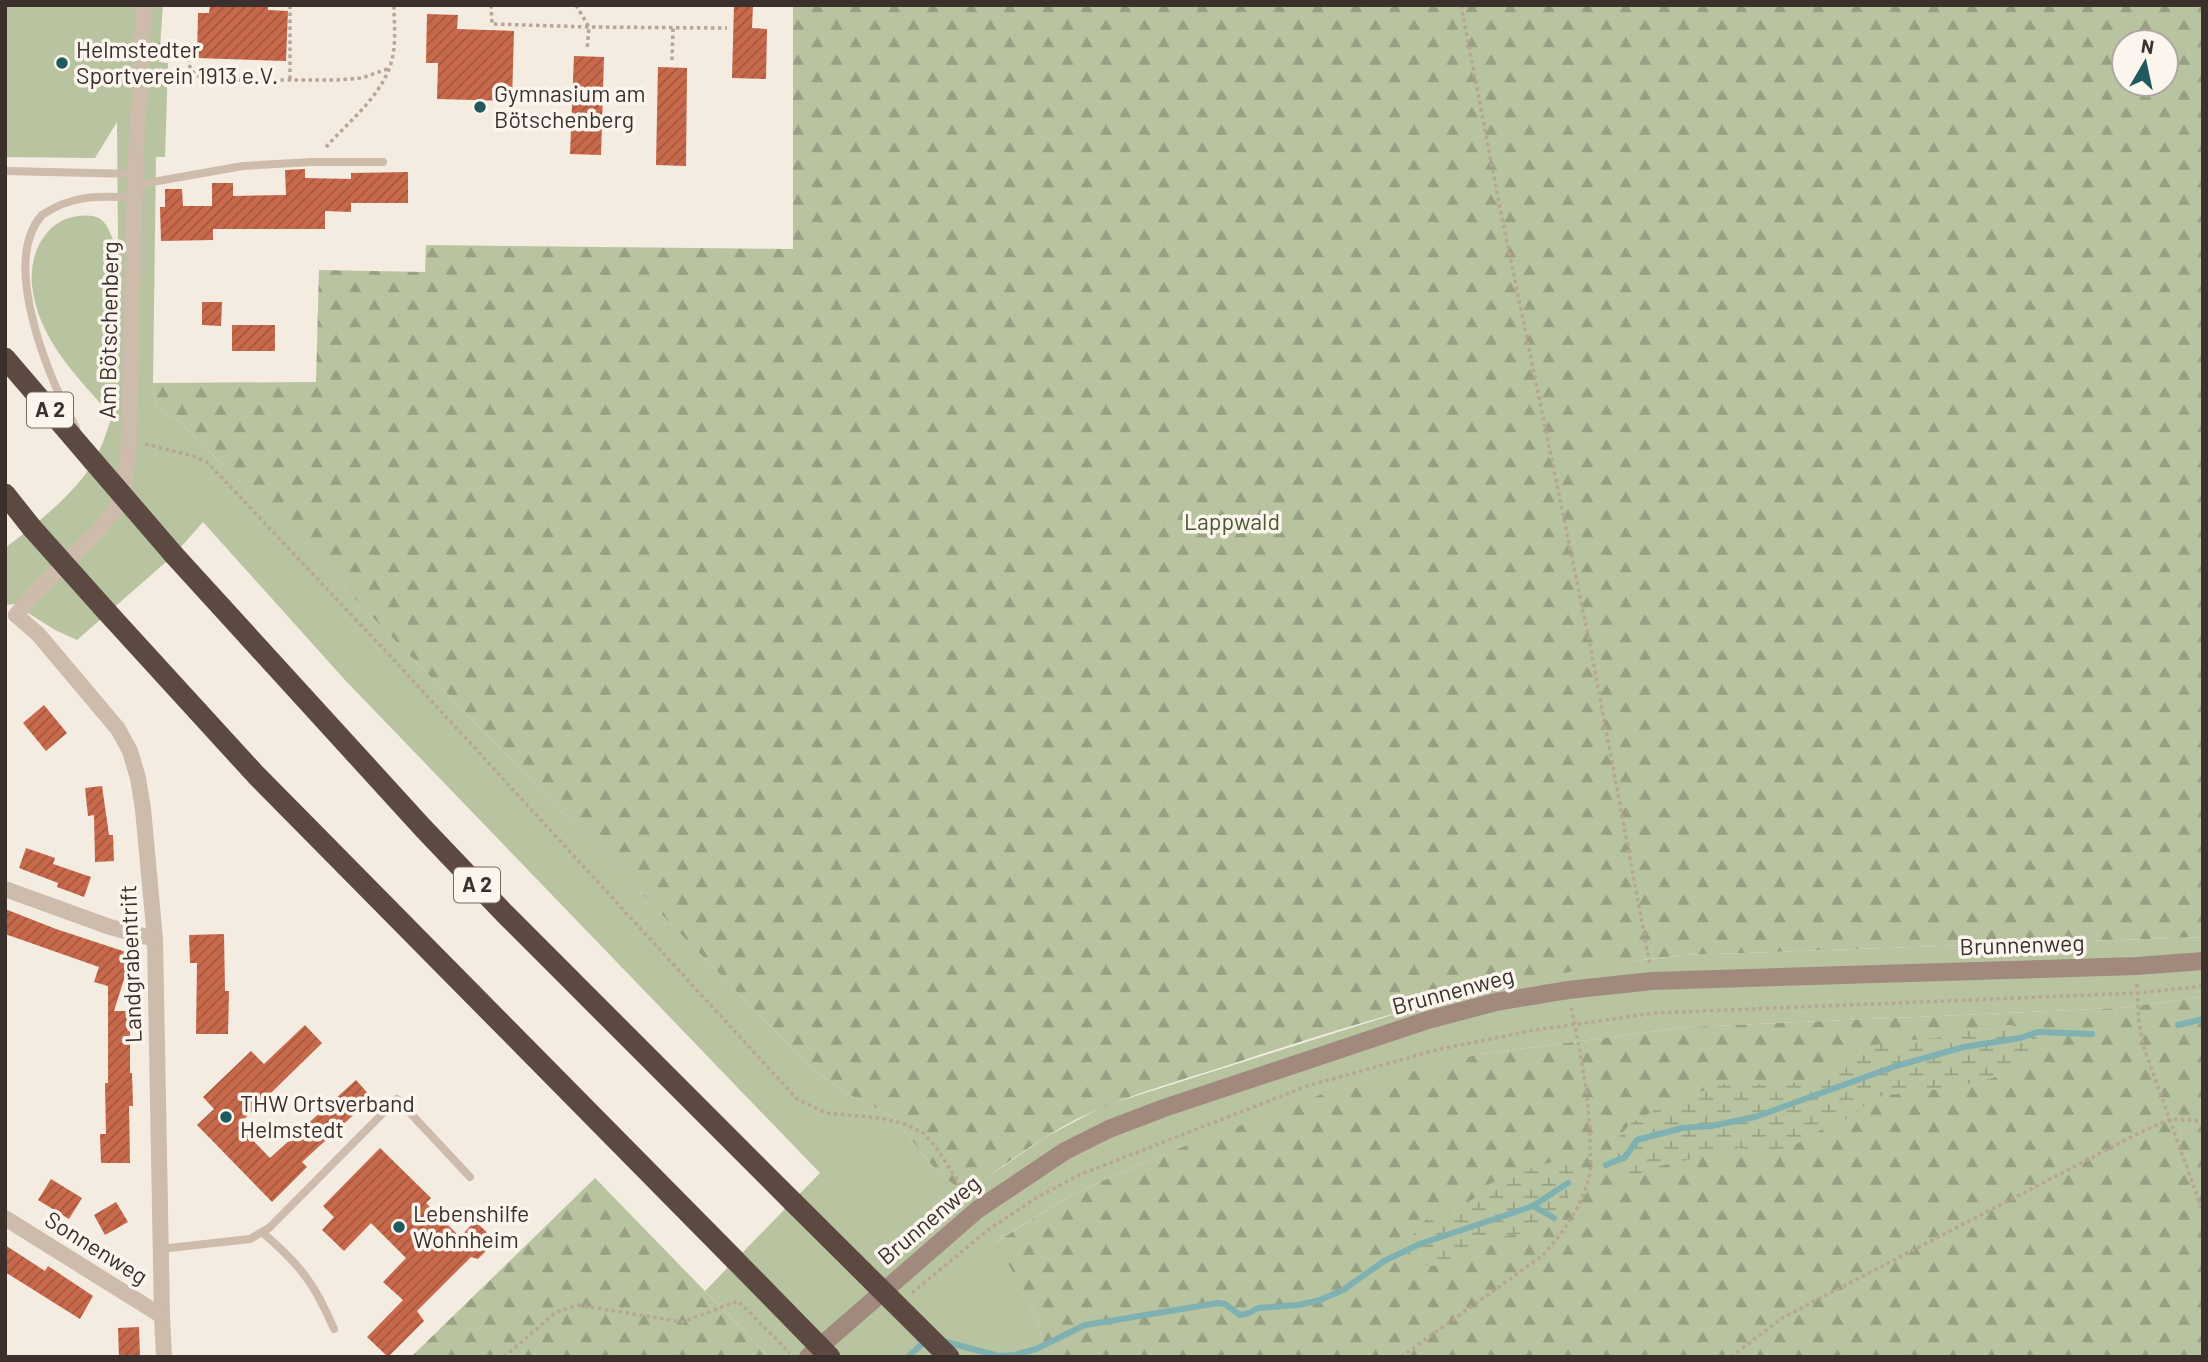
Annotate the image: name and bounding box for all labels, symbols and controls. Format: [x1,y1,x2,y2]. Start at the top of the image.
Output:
north arrow [2110,28,2180,98]
text: N [2140,33,2156,58]
place label: Helmstedter Sportverein 1913 e.V. [76,35,278,89]
marker: Helmstedter Sportverein 1913 e.V. [54,55,70,71]
place label: Gymnasium am Bötschenberg [494,79,646,133]
marker: Gymnasium am Bötschenberg [472,99,488,115]
street label: Am Bötschenberg [92,241,124,419]
road number: A 2 [27,392,73,428]
park label: Lappwald [1184,507,1280,535]
road number: A 2 [454,868,500,903]
street label: Landgrabentrift [113,884,147,1044]
street label: Brunnenweg [1959,928,2085,960]
street label: Brunnenweg [1389,960,1517,1020]
place label: THW Ortsverband Helmstedt [240,1089,415,1143]
marker: THW Ortsverband Helmstedt [218,1109,234,1125]
street label: Brunnenweg [871,1168,985,1270]
place label: Lebenshilfe Wohnheim [413,1199,529,1253]
street label: Sonnenweg [40,1205,153,1290]
marker: Lebenshilfe Wohnheim [391,1219,407,1235]

